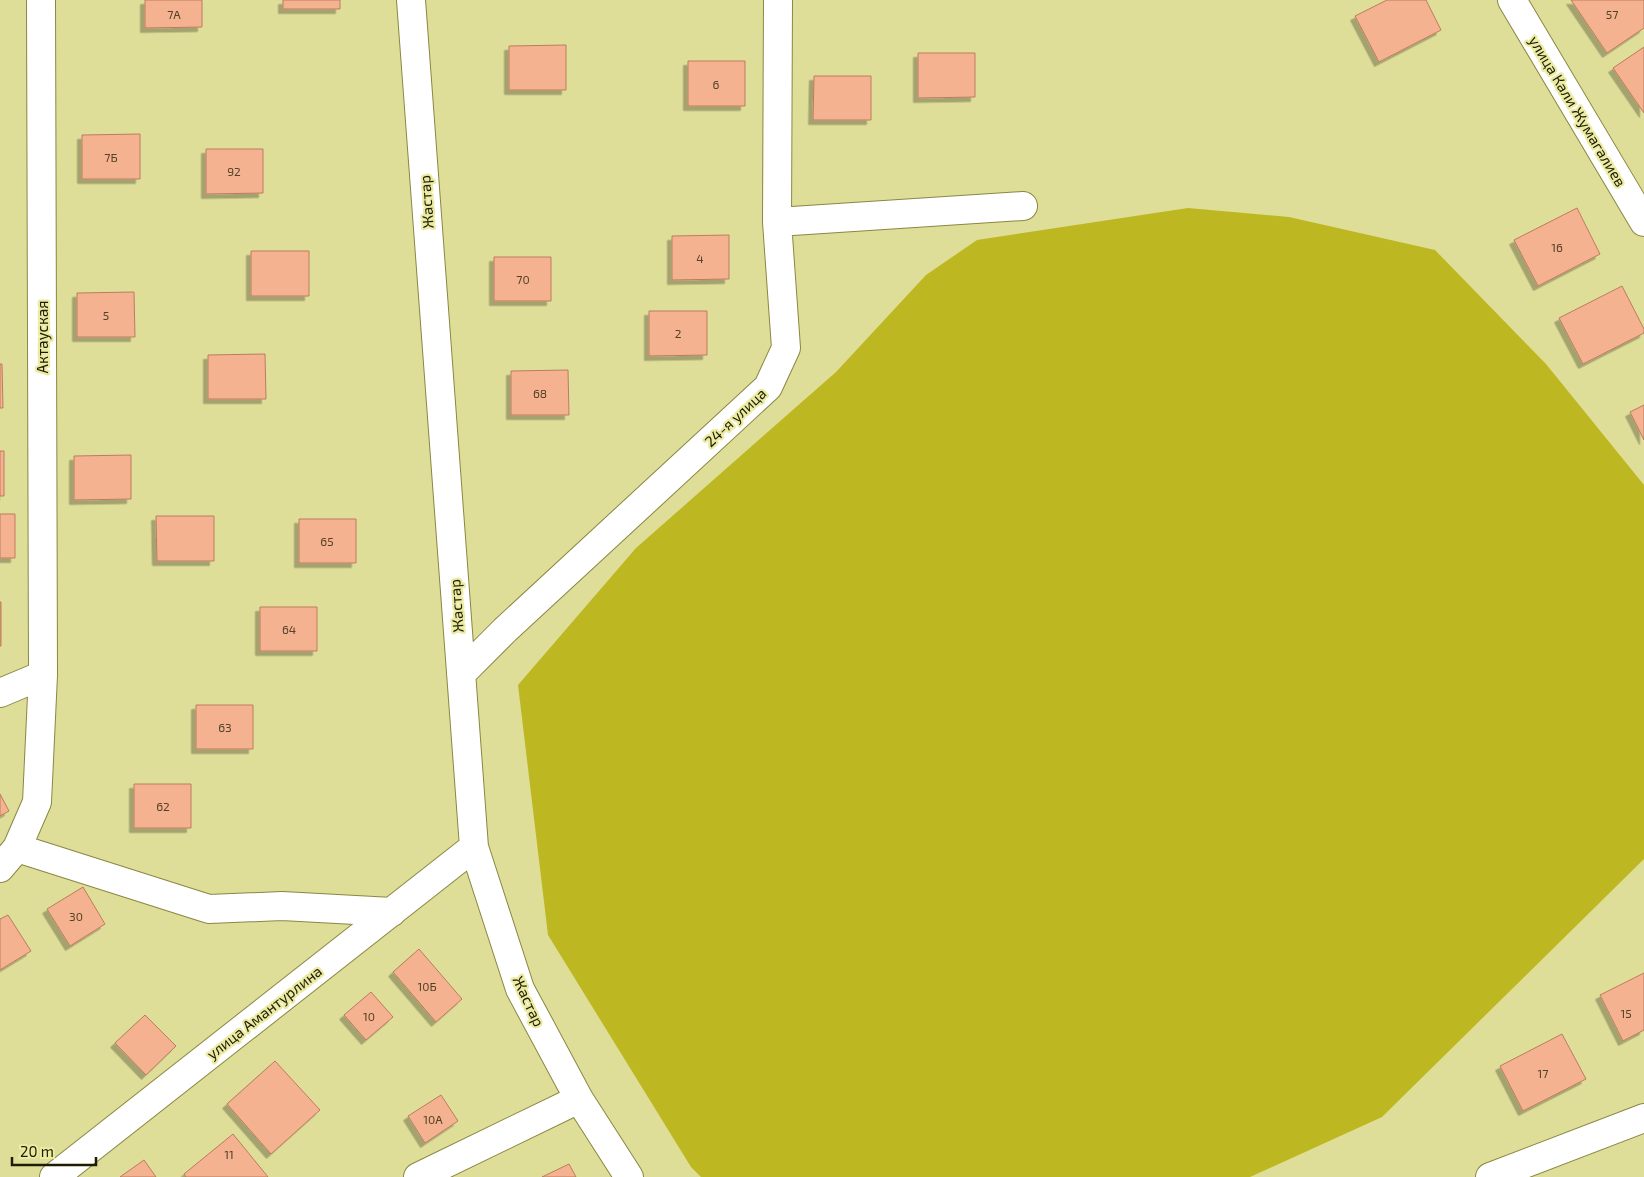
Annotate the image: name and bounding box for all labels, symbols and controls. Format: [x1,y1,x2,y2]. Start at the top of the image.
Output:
house number: 7А [167,7,181,21]
house number: 57 [1606,7,1618,21]
street label: улица Кали Жумагалиев [1525,32,1630,190]
house number: 6 [713,77,720,91]
house number: 7Б [104,150,118,164]
house number: 92 [227,164,241,178]
street label: Жастар [415,175,437,229]
house number: 16 [1551,240,1563,254]
house number: 4 [696,251,704,265]
house number: 70 [516,272,530,286]
street label: Актауская [33,301,52,373]
house number: 5 [103,308,109,322]
house number: 2 [675,326,682,340]
street label: 24-я улица [700,384,770,451]
house number: 68 [533,386,547,400]
house number: 65 [320,534,334,548]
street label: Жастар [445,579,467,633]
house number: 64 [282,622,296,636]
house number: 63 [218,720,232,734]
house number: 62 [156,799,170,813]
house number: 30 [69,909,83,923]
street label: улица Амантурлина [203,961,326,1063]
street label: Жастар [510,973,548,1029]
house number: 10Б [417,979,437,993]
house number: 15 [1620,1006,1632,1020]
house number: 10 [363,1009,375,1023]
house number: 17 [1538,1066,1548,1080]
house number: 10А [423,1112,443,1126]
scale bar [12,1134,96,1166]
text: 20 m [20,1142,54,1160]
house number: 11 [224,1147,234,1161]

